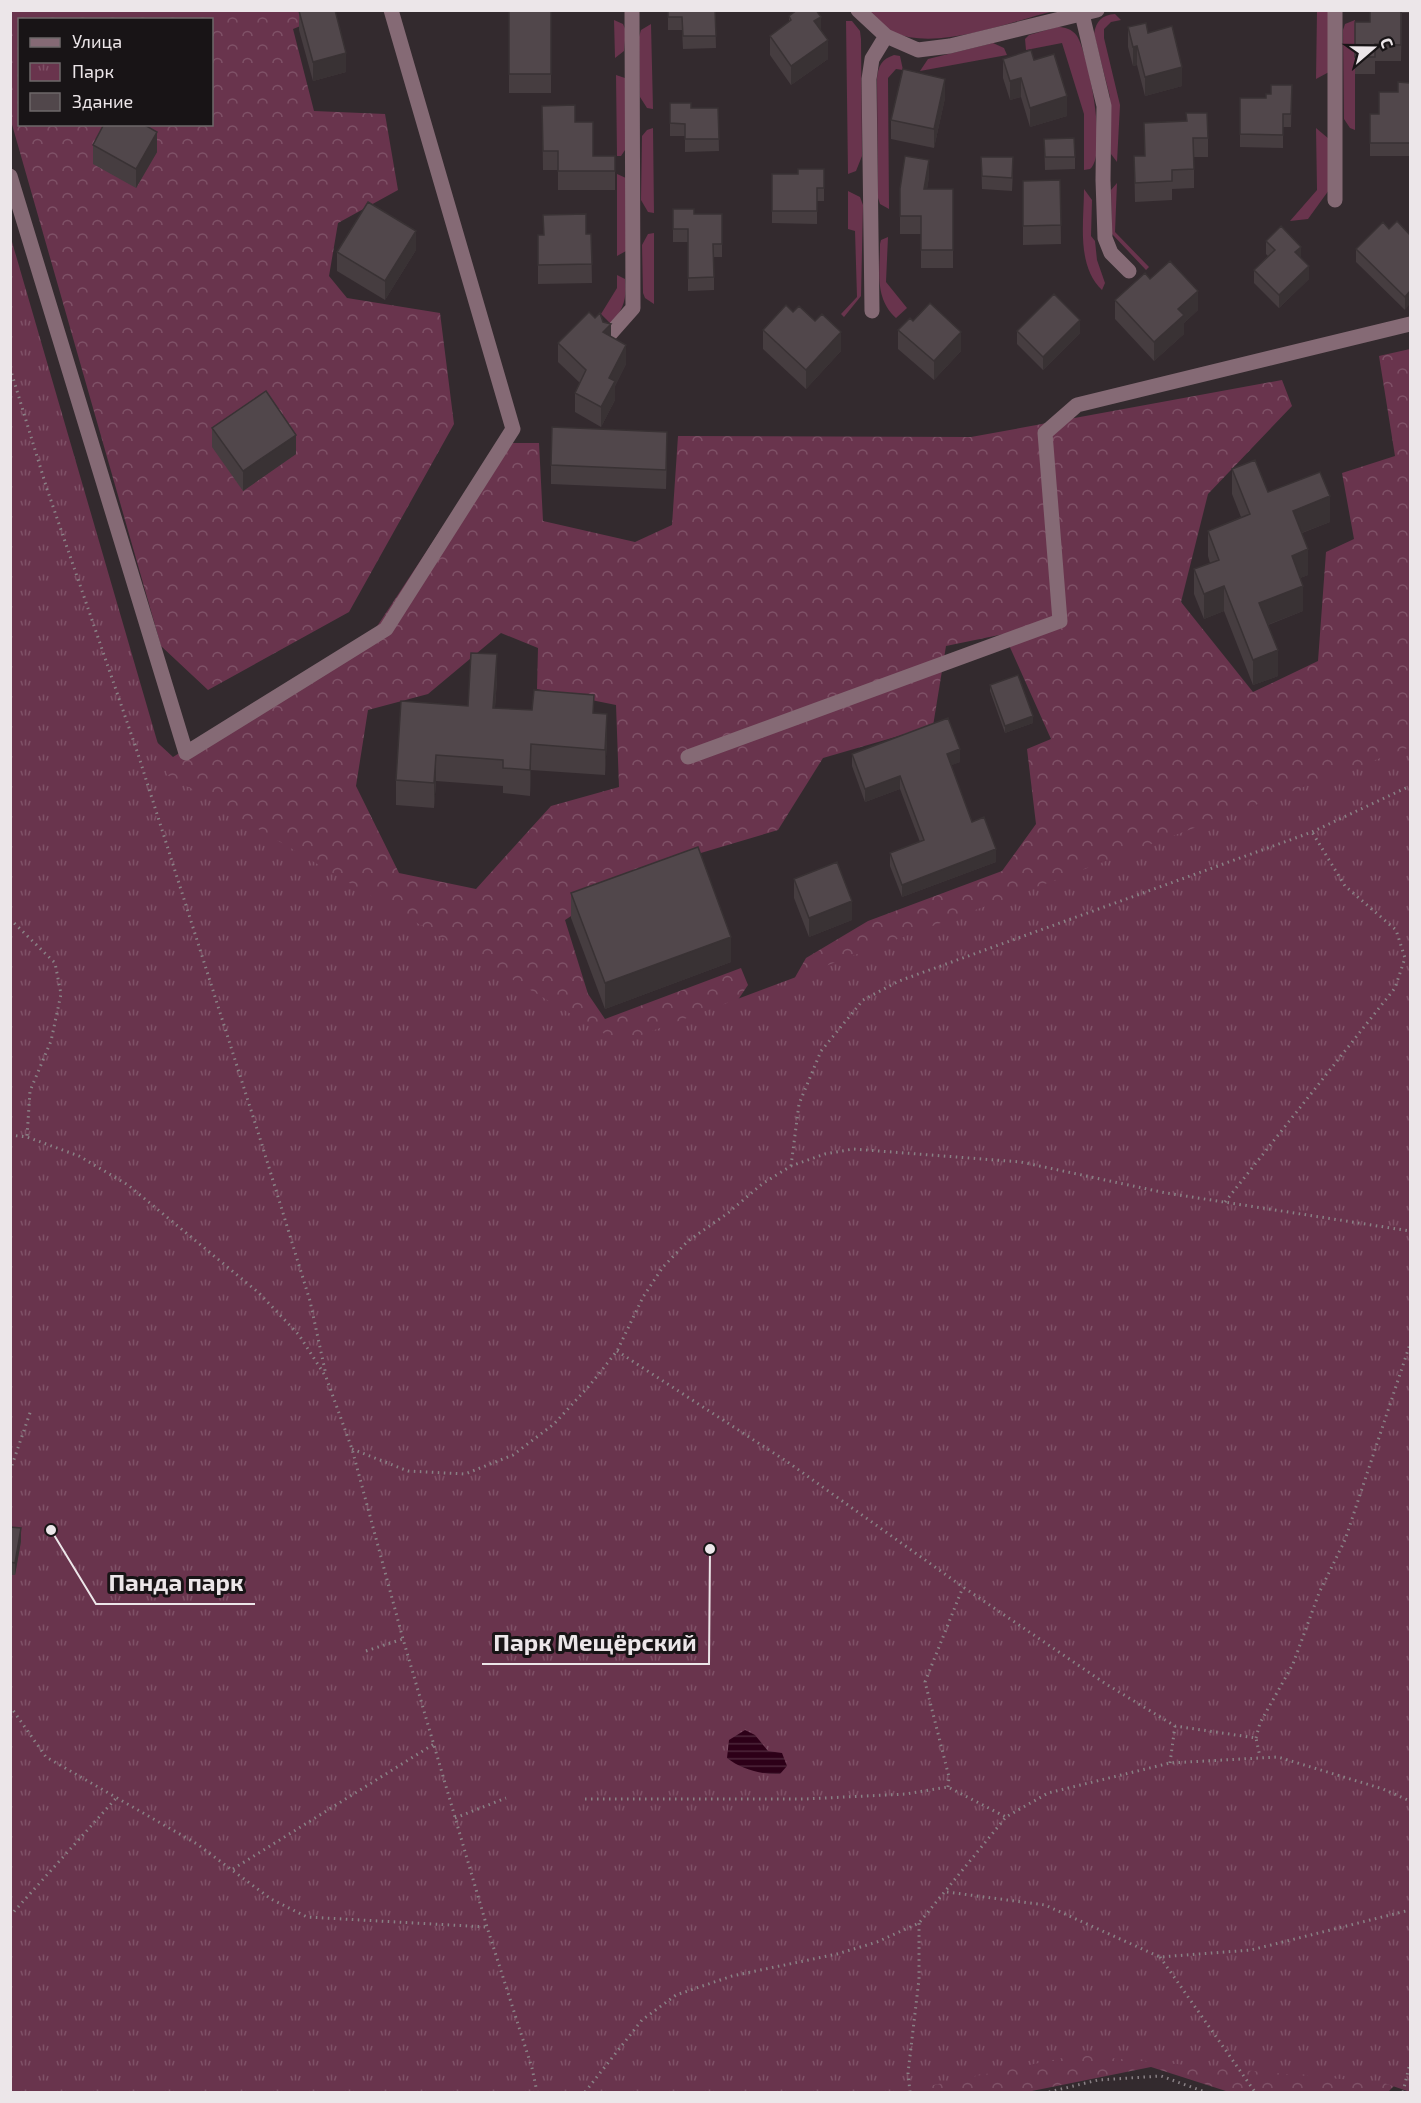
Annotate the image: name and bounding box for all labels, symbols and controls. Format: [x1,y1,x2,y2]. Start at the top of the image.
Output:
legend [18,18,213,126]
north arrow [1343,18,1403,78]
text: Улица [72,30,122,52]
text: С [1377,35,1398,50]
text: Парк [72,60,114,82]
text: Здание [72,90,133,112]
callout: Панда парк [96,1562,255,1604]
text: Панда парк [108,1567,244,1596]
callout: Парк Мещёрский [482,1622,709,1664]
text: Парк Мещёрский [493,1627,697,1656]

